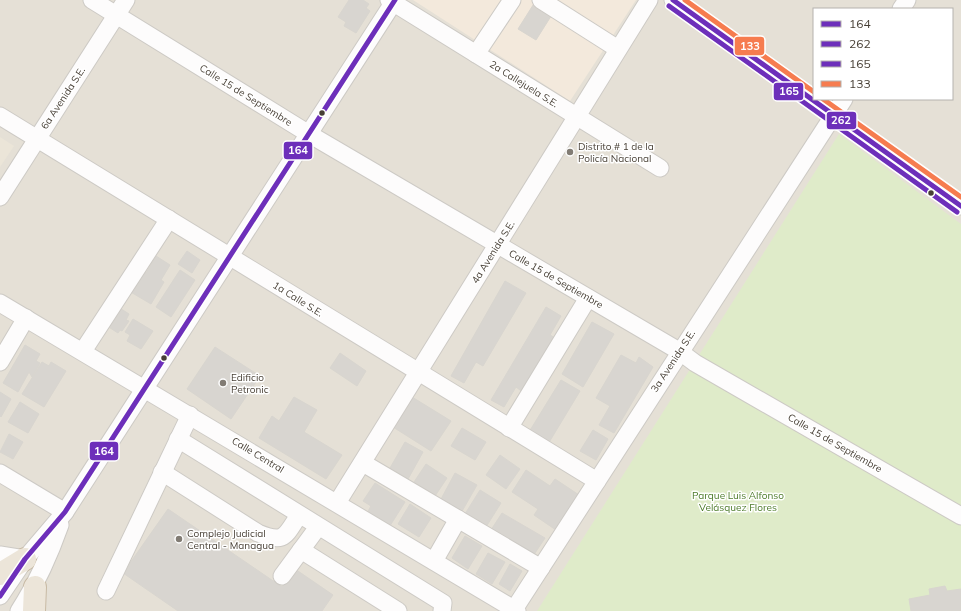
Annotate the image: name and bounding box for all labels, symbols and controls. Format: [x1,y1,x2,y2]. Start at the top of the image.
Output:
legend [813,8,953,100]
text: 164 [849,16,871,31]
line badge: 133 [734,36,765,56]
text: 262 [849,36,871,51]
text: 133 [740,39,760,53]
text: 165 [849,56,871,71]
street label: 2a Callejuela S.E. [487,58,561,110]
street label: Calle 15 de Septiembre [197,61,295,129]
street label: 6a Avenida S.E. [38,64,88,132]
text: 133 [849,76,871,91]
line badge: 165 [773,82,804,101]
text: 165 [779,84,799,98]
unlabelled marker [317,108,327,118]
line badge: 262 [826,111,857,130]
text: 262 [831,113,851,127]
place label: Distrito # 1 de la Policía Nacional [578,140,654,165]
line badge: 164 [283,141,313,160]
text: 164 [288,143,308,157]
marker: Distrito # 1 de la Policía Nacional [565,147,575,157]
unlabelled marker [926,188,936,198]
street label: 4a Avenida S.E. [468,218,518,286]
street label: Calle 15 de Septiembre [506,247,606,311]
street label: 1a Calle S.E. [270,278,326,320]
street label: 3a Avenida S.E. [648,327,698,395]
unlabelled marker [159,353,169,363]
place label: Edificio Petronic [231,371,269,396]
marker: Edificio Petronic [218,378,228,388]
street label: Calle 15 de Septiembre [785,411,885,475]
street label: Calle Central [229,434,287,476]
line badge: 164 [89,441,119,461]
text: 164 [94,444,114,458]
park label: Parque Luis Alfonso Velásquez Flores [692,489,784,514]
place label: Complejo Judicial Central - Managua [187,527,274,552]
marker: Complejo Judicial Central - Managua [174,534,184,544]

